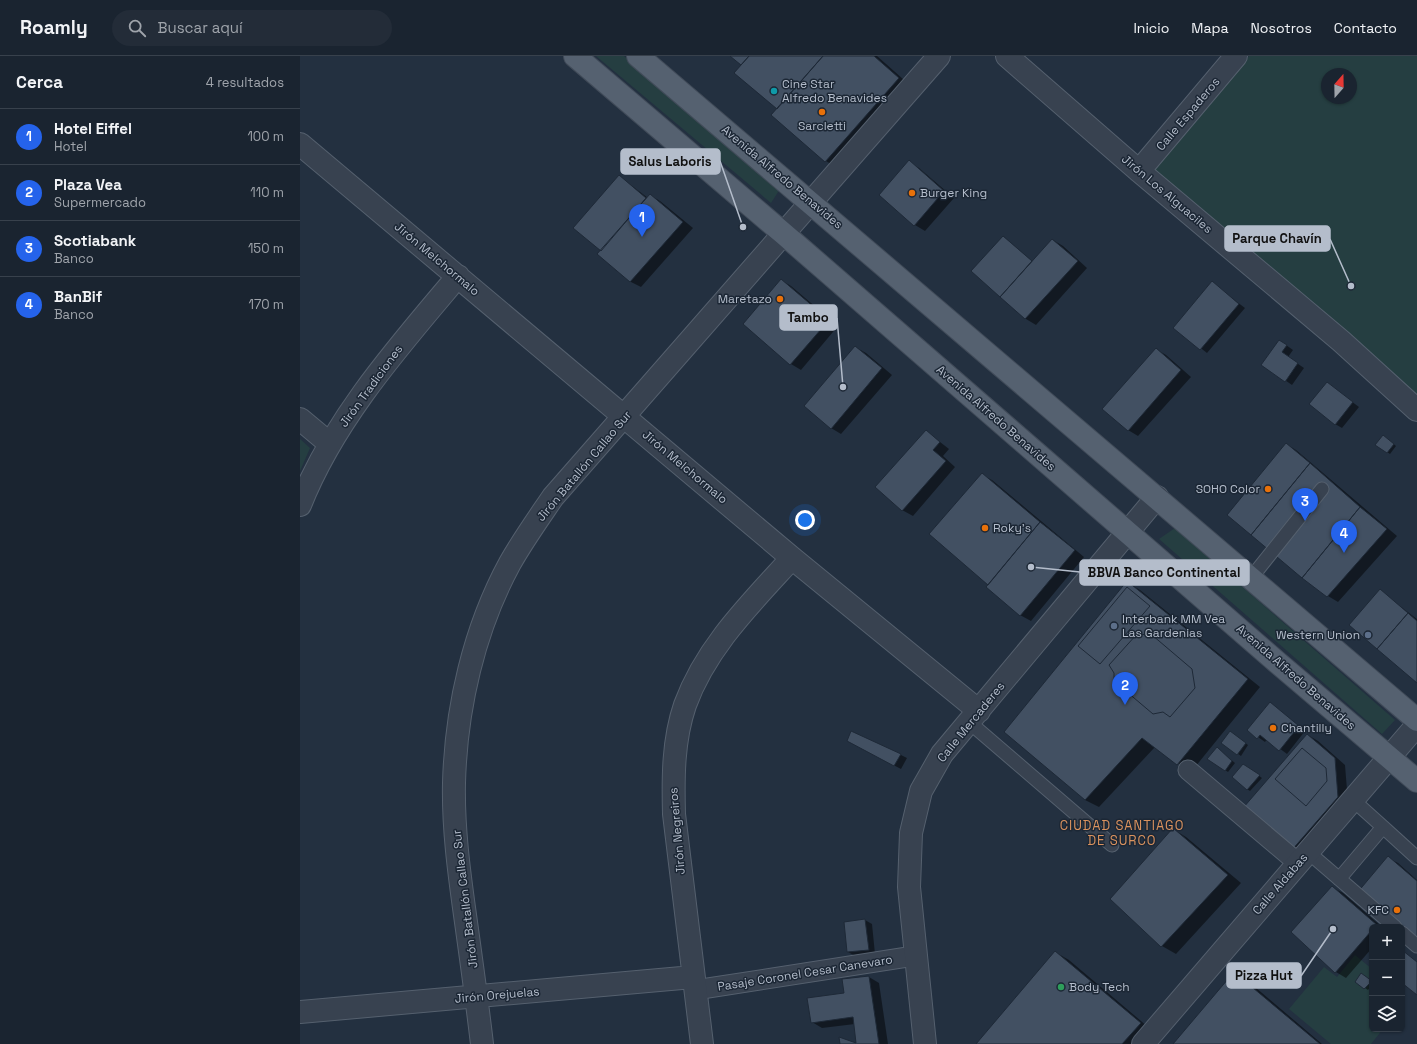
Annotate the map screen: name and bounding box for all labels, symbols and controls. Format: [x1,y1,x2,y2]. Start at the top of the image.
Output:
search box [112,10,392,46]
text: Roamly [20,15,88,40]
icon: search [126,17,148,39]
text: Buscar aquí [158,18,243,37]
text: Inicio [1133,19,1169,37]
text: Mapa [1191,19,1229,37]
text: Nosotros [1251,19,1312,37]
text: Contacto [1334,19,1397,37]
north arrow [1321,68,1357,104]
text: Cerca [16,71,63,93]
text: 4 resultados [206,74,284,91]
street label: Calle Espaderos [1153,74,1223,154]
place label: Cine Star Alfredo Benavides [782,76,887,106]
marker: Cine Star Alfredo Benavides [769,86,779,96]
marker: Sarcletti [817,107,827,117]
place label: Sarcletti [798,118,846,134]
text: Hotel Eiffel [54,119,132,138]
street label: Avenida Alfredo Benavides [718,122,846,232]
text: 1 [26,128,32,145]
text: 100 m [247,128,284,145]
text: Hotel [54,138,87,155]
callout: Salus Laboris [621,149,720,174]
street label: Jirón Los Alguaciles [1118,151,1216,237]
text: Salus Laboris [628,153,712,170]
text: Plaza Vea [54,175,122,194]
text: 2 [25,184,33,201]
text: 110 m [250,184,284,201]
place label: Burger King [920,185,987,201]
marker: Burger King [907,188,917,198]
text: Supermercado [54,194,146,211]
pin: 1 [629,204,655,237]
street label: Jirón Melchormalo [391,219,483,299]
callout: Parque Chavín [1225,226,1330,251]
text: Parque Chavín [1232,230,1322,247]
text: Scotiabank [54,231,136,250]
text: 3 [25,240,33,257]
text: 150 m [248,240,284,257]
text: Banco [54,250,94,267]
text: BanBif [54,287,102,306]
place label: Maretazo [718,291,772,307]
marker: Maretazo [775,294,785,304]
text: 4 [25,296,33,313]
text: 170 m [248,296,284,313]
callout: Tambo [780,305,837,330]
text: Banco [54,306,94,323]
text: Tambo [787,309,829,326]
street label: Jirón Tradiciones [336,342,406,430]
street label: Avenida Alfredo Benavides [933,362,1059,474]
street label: Jirón Batallón Callao Sur [533,407,635,525]
street label: Jirón Melchormalo [639,427,731,507]
place label: SOHO Color [1196,481,1260,497]
marker: SOHO Color [1263,484,1273,494]
pin: 3 [1292,488,1318,521]
your location [795,510,815,530]
place label: Roky's [993,520,1031,536]
pin: 4 [1331,520,1357,553]
marker: Roky's [980,523,990,533]
callout: BBVA Banco Continental [1080,560,1249,585]
text: BBVA Banco Continental [1088,564,1240,581]
place label: Interbank MM Vea Las Gardenias [1122,611,1225,641]
marker: Interbank MM Vea Las Gardenias [1109,621,1119,631]
street label: Avenida Alfredo Benavides [1233,621,1359,733]
place label: Western Union [1276,627,1360,643]
marker: Western Union [1363,630,1373,640]
pin: 2 [1112,672,1138,705]
street label: Calle Mercaderes [934,679,1008,765]
place label: Chantilly [1281,720,1332,736]
marker: Chantilly [1268,723,1278,733]
street label: Jirón Negreiros [665,787,689,875]
district label: CIUDAD SANTIAGO DE SURCO [1060,817,1184,849]
street label: Jirón Batallón Callao Sur [448,828,481,969]
street label: Calle Aldabas [1249,850,1311,918]
place label: KFC [1368,902,1389,918]
marker: KFC [1392,905,1402,915]
map controls [1369,924,1405,1032]
button: + [1369,924,1405,960]
street label: Pasaje Coronel Cesar Canevaro [716,951,894,995]
button: − [1369,960,1405,996]
callout: Pizza Hut [1227,963,1301,988]
text: Pizza Hut [1235,967,1293,984]
place label: Body Tech [1069,979,1130,995]
marker: Body Tech [1056,982,1066,992]
street label: Jirón Orejuelas [454,983,540,1007]
button: layers [1369,996,1405,1032]

